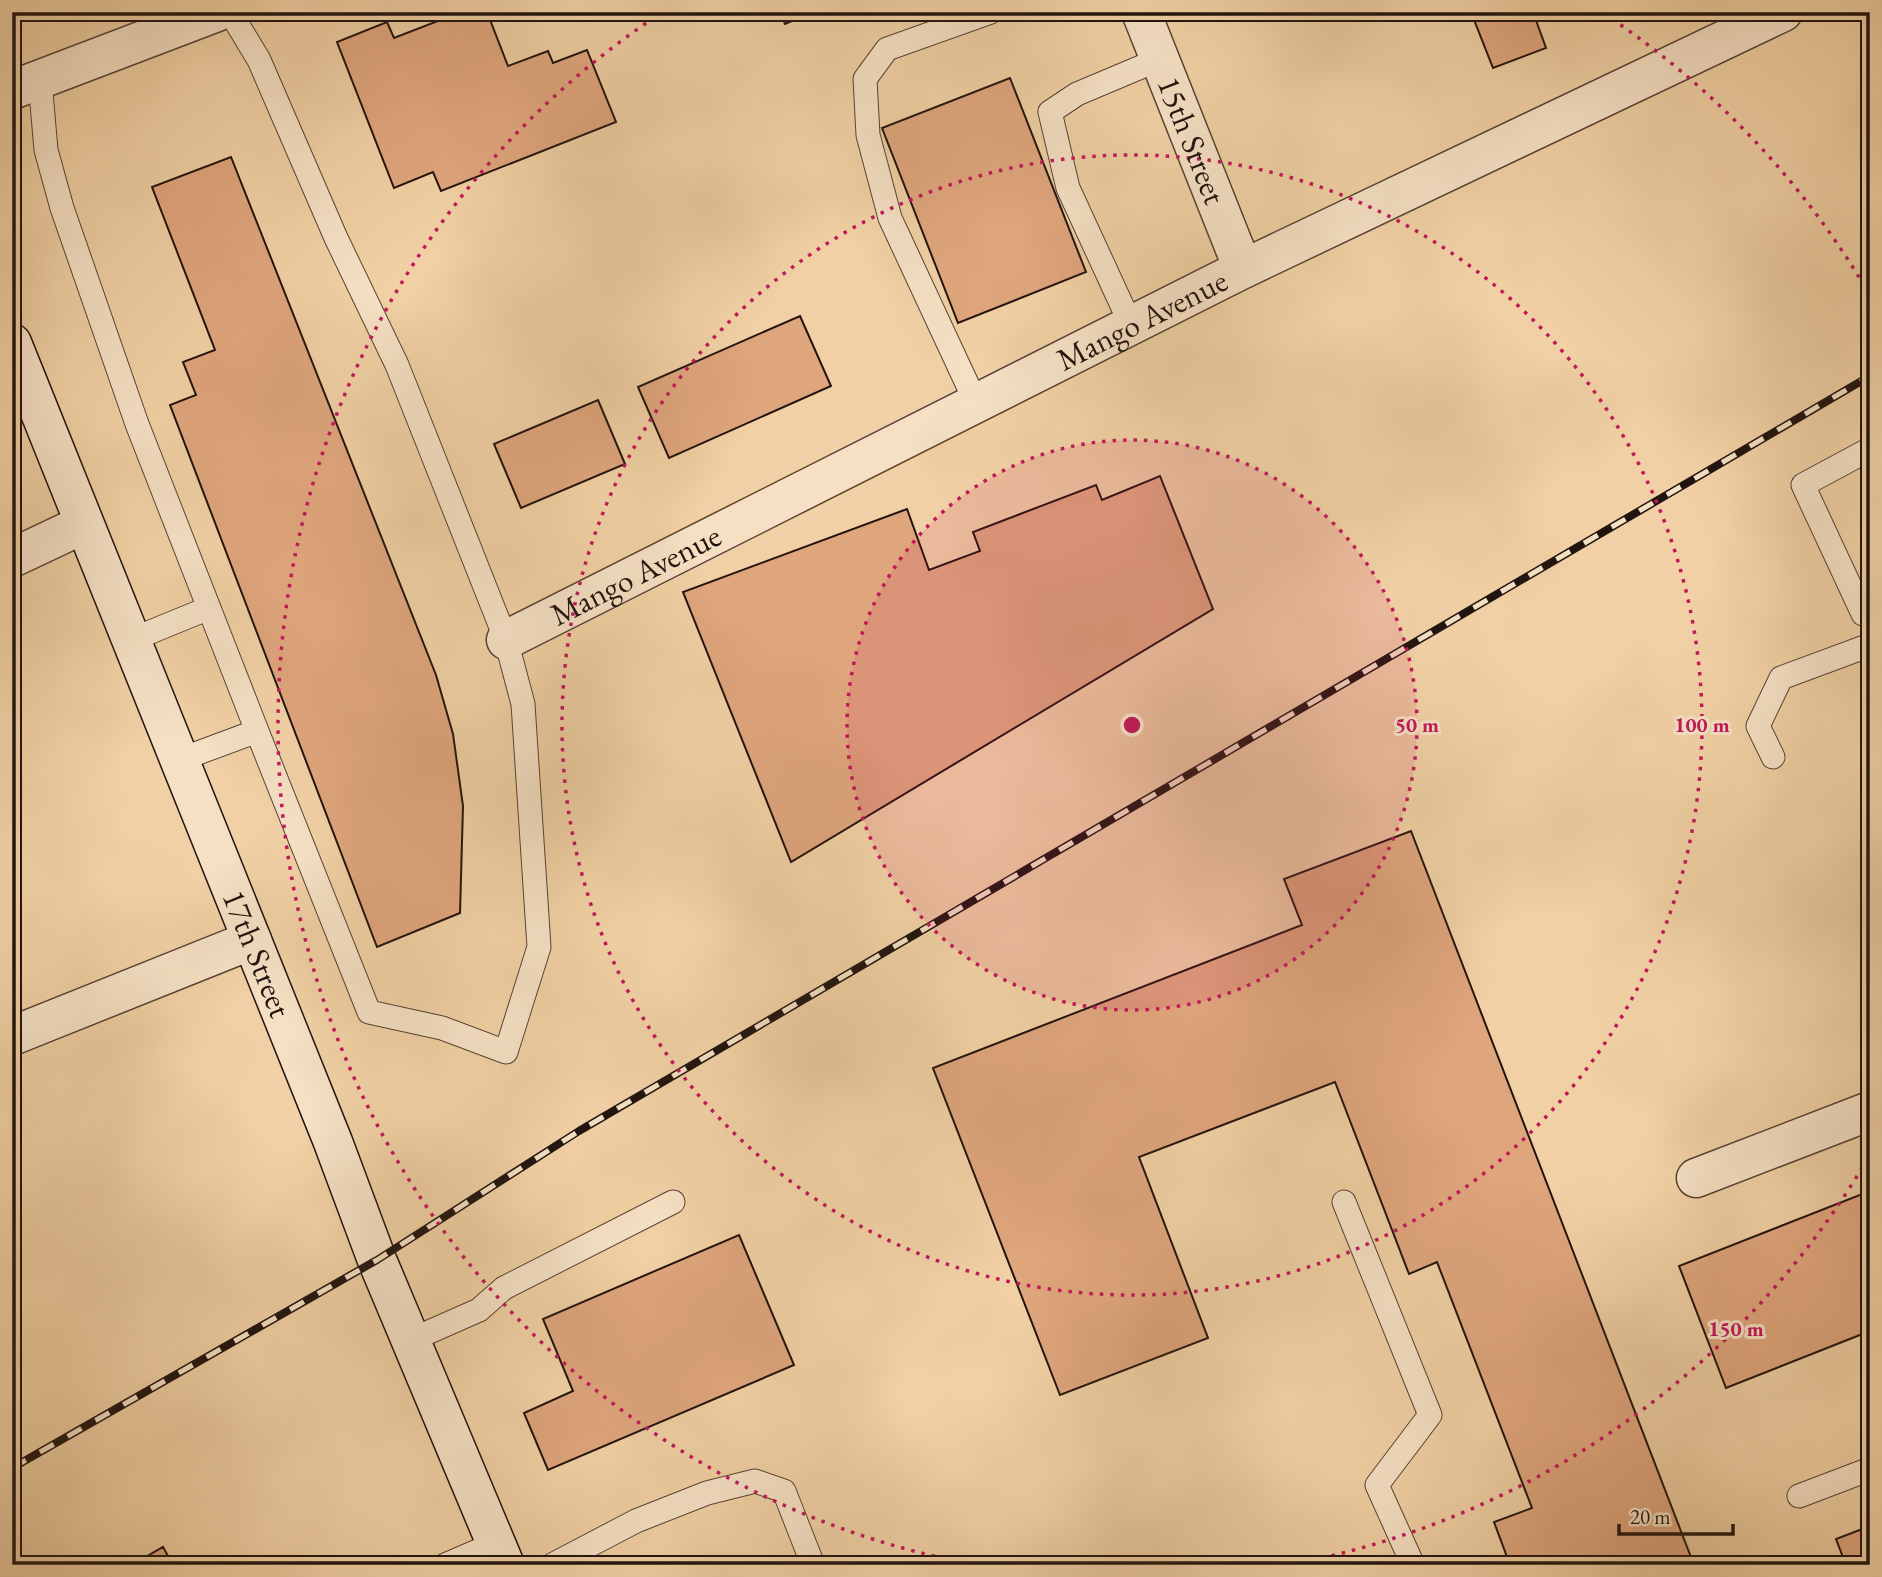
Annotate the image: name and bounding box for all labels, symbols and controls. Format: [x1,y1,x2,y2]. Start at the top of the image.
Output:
street label: 15th Street [1148,70,1236,210]
street label: Mango Avenue [1049,259,1234,380]
street label: Mango Avenue [543,514,728,635]
text: 50 m [1395,711,1439,738]
text: 100 m [1674,711,1730,738]
centre of rings [1120,713,1144,737]
street label: 17th Street [213,884,302,1024]
text: 150 m [1708,1315,1764,1342]
scale bar [1619,1493,1733,1537]
text: 20 m [1630,1503,1671,1530]

